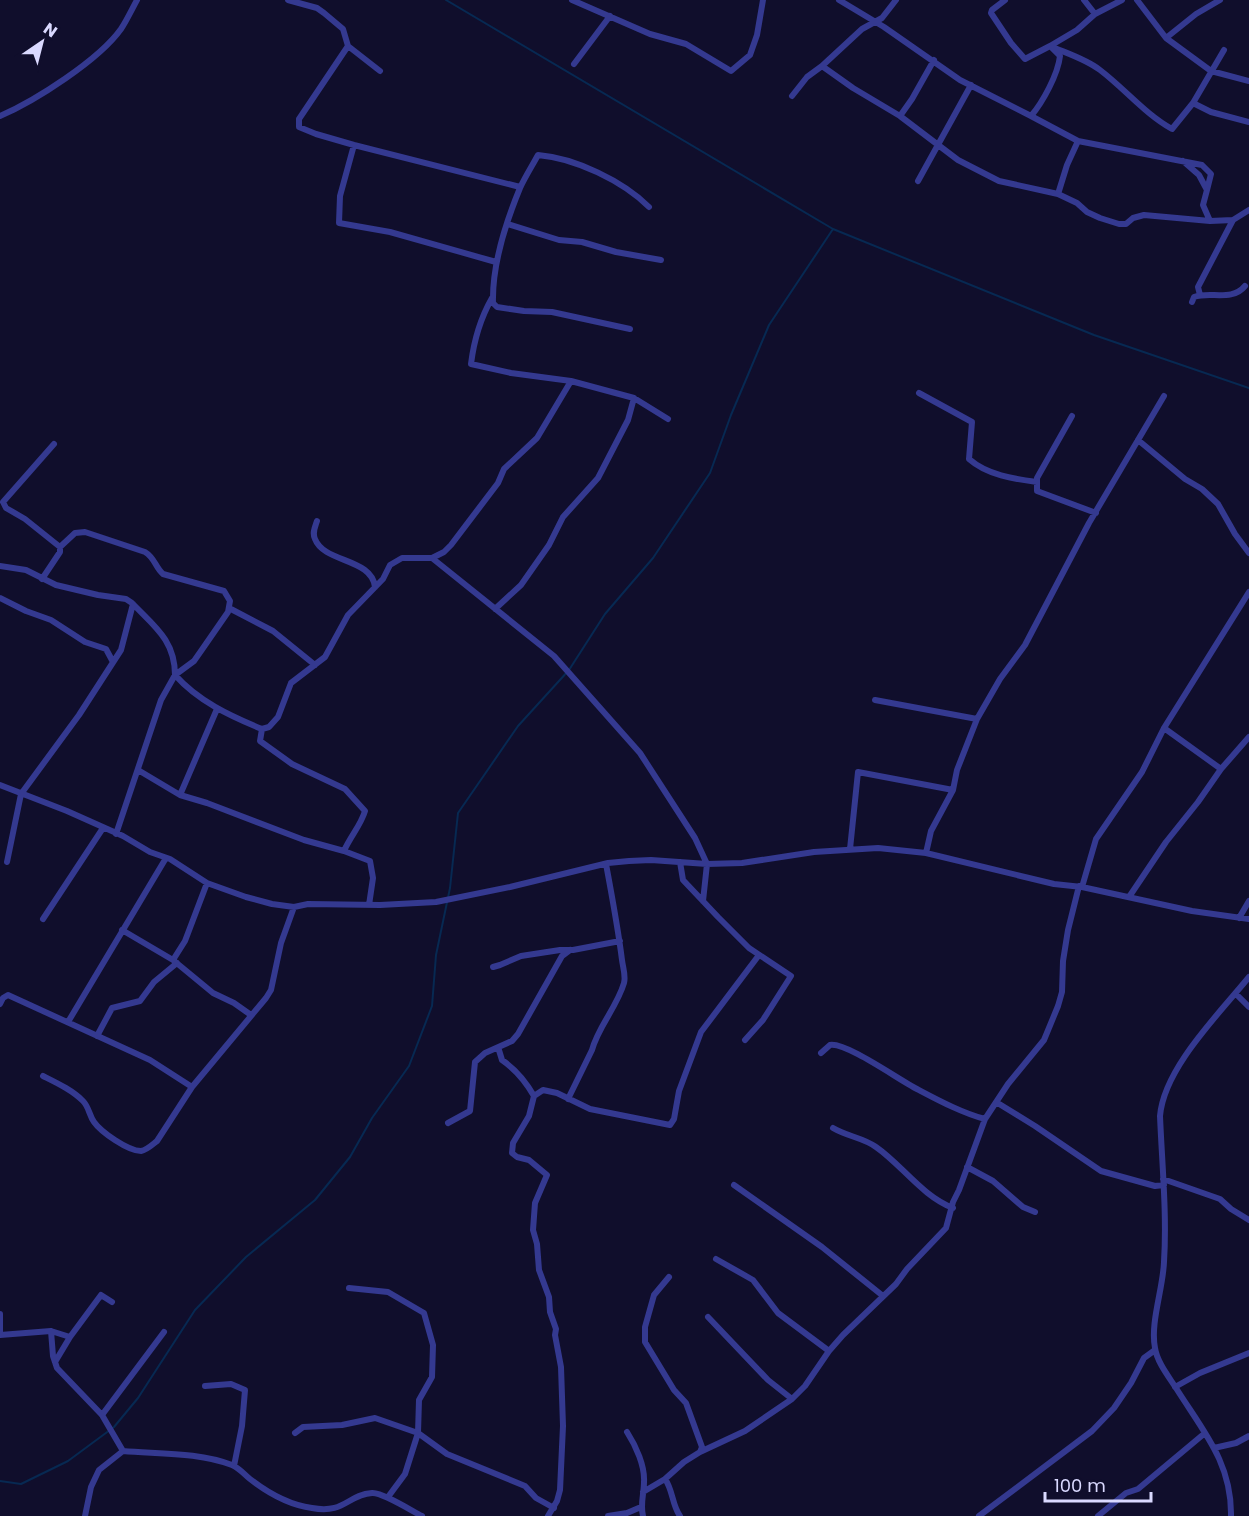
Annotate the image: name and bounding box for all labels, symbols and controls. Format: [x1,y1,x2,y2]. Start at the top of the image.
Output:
north arrow [12,12,72,72]
text: N [39,17,62,43]
scale bar [1045,1465,1152,1503]
text: 100 m [1054,1473,1106,1498]

